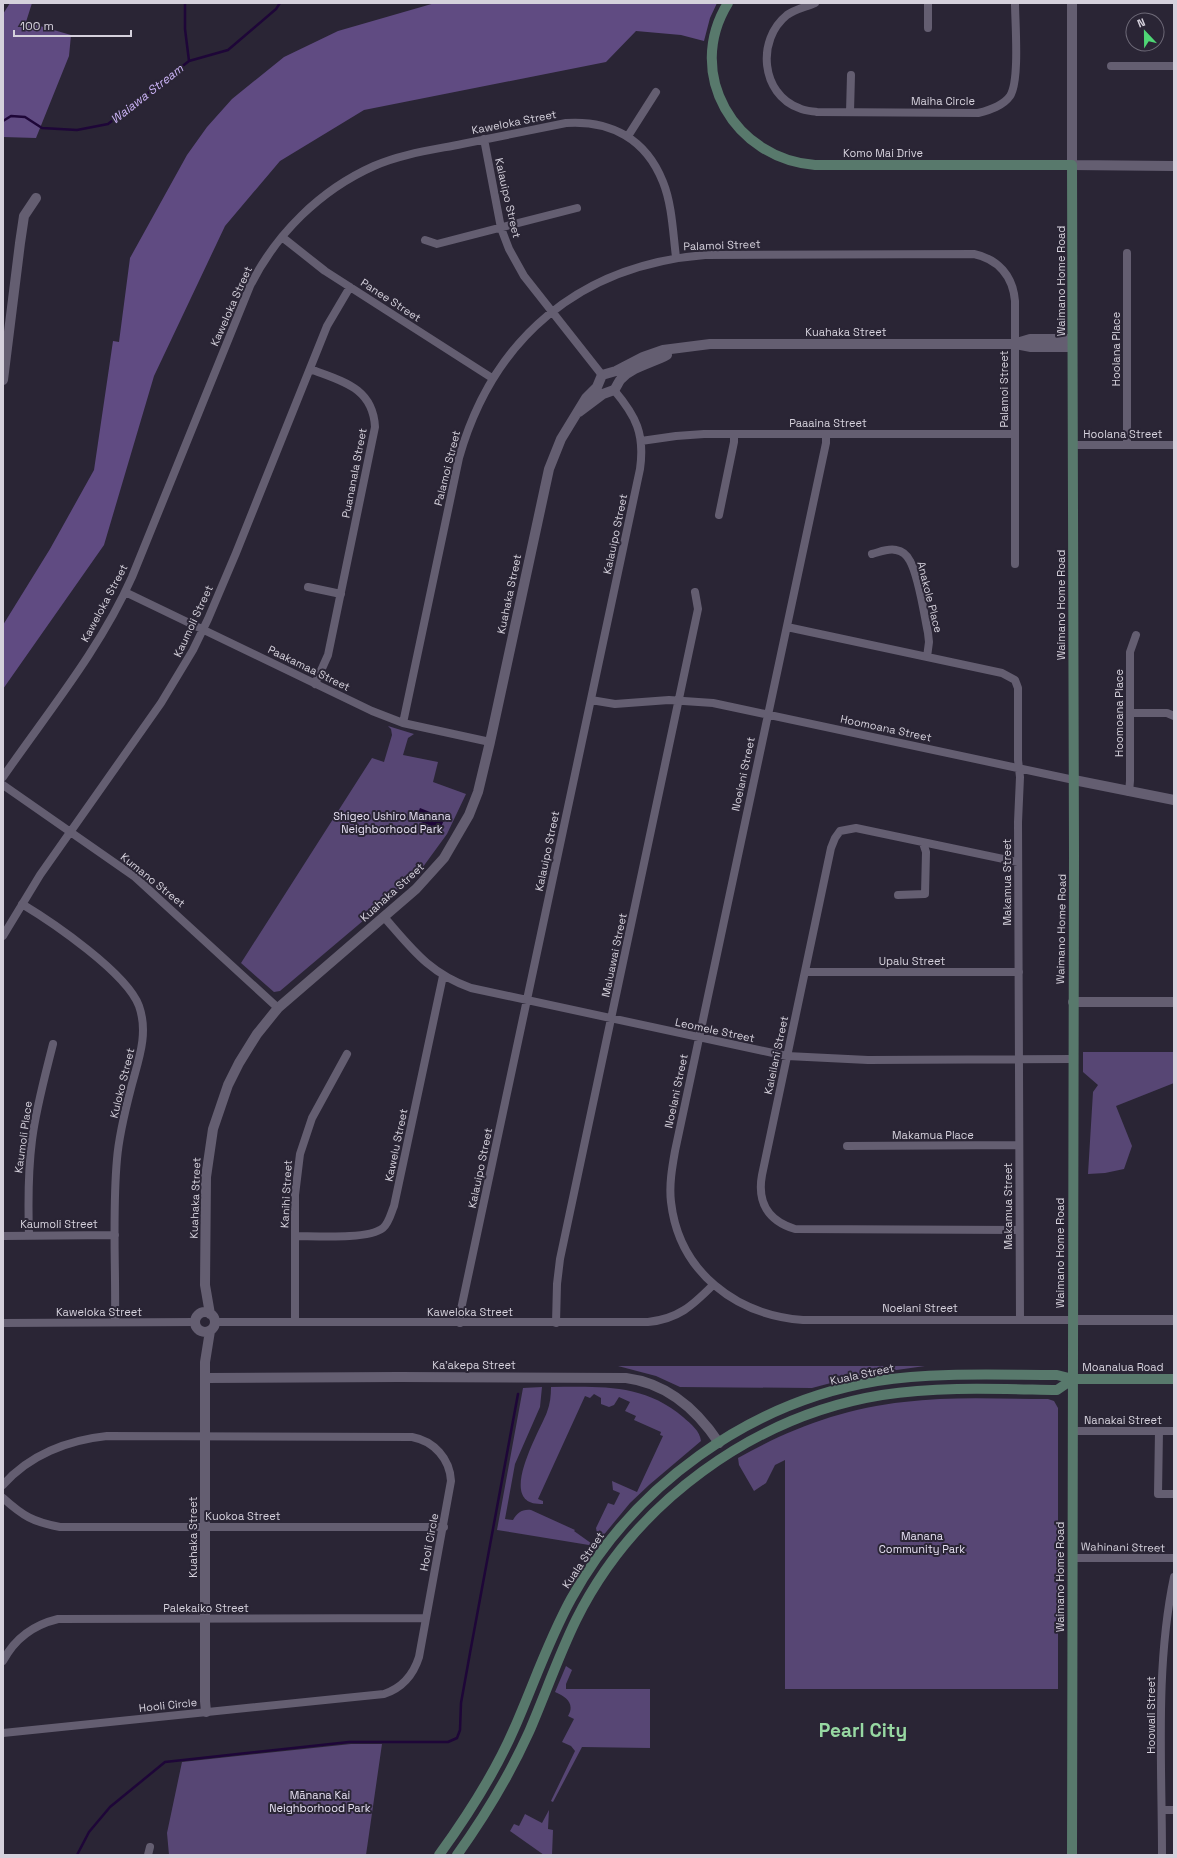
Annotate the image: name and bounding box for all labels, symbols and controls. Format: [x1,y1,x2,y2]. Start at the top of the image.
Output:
scale bar [14,12,131,38]
north arrow [1125,12,1165,52]
text: N [1135,15,1147,31]
text: 100 m [20,18,54,34]
water label: Waiawa Stream [107,60,187,127]
street label: Maiha Circle [911,94,975,108]
street label: Kaweloka Street [470,107,558,137]
street label: Komo Mai Drive [843,146,923,160]
street label: Kalauipo Street [492,157,524,239]
street label: Waimano Home Road [1054,226,1068,336]
street label: Palamoi Street [683,237,761,253]
street label: Kaweloka Street [207,264,255,348]
street label: Panee Street [358,275,424,325]
street label: Hoolana Place [1109,312,1123,386]
street label: Kuahaka Street [805,325,887,339]
street label: Palamoi Street [997,350,1011,428]
street label: Paaaina Street [789,416,867,430]
street label: Puananala Street [338,427,370,519]
street label: Hoolana Street [1083,427,1163,441]
street label: Palamoi Street [431,429,463,507]
street label: Kalauipo Street [600,493,630,575]
street label: Waimano Home Road [1054,550,1068,660]
street label: Kuahaka Street [494,553,524,635]
street label: Anakole Place [914,560,946,634]
street label: Kaweloka Street [78,562,130,644]
street label: Kaumoli Street [170,583,216,659]
street label: Paakamaa Street [266,642,352,694]
street label: Hoomoana Place [1112,669,1126,757]
street label: Hoomoana Street [839,711,933,745]
street label: Noelani Street [728,736,758,812]
park label: Shigeo Ushiro Manana Neighborhood Park [333,809,451,836]
street label: Kalauipo Street [532,810,562,892]
street label: Makamua Street [1000,839,1014,925]
street label: Kumano Street [118,850,188,910]
street label: Kuahaka Street [357,860,427,924]
street label: Waimano Home Road [1053,874,1069,984]
street label: Maluawai Street [598,912,630,998]
street label: Upalu Street [879,954,945,968]
street label: Kaleilani Street [761,1014,791,1096]
street label: Leomele Street [674,1015,756,1045]
street label: Kuloko Street [107,1047,137,1119]
street label: Noelani Street [661,1053,691,1129]
street label: Kaumoli Place [11,1100,35,1174]
street label: Kawelu Street [381,1107,411,1183]
street label: Kalauipo Street [465,1127,495,1209]
street label: Makamua Place [892,1128,974,1142]
street label: Kuahaka Street [187,1157,203,1239]
street label: Kanihi Street [277,1160,295,1228]
street label: Makamua Street [1001,1163,1015,1249]
street label: Waimano Home Road [1053,1198,1067,1308]
street label: Kaumoli Street [20,1217,98,1231]
street label: Noelani Street [882,1301,958,1315]
street label: Kaweloka Street [56,1305,142,1319]
street label: Kaweloka Street [427,1305,513,1319]
street label: Ka'akepa Street [432,1358,516,1372]
street label: Kuala Street [829,1360,895,1388]
street label: Moanalua Road [1082,1360,1164,1374]
street label: Nanakai Street [1084,1413,1162,1427]
street label: Kuahaka Street [186,1496,200,1578]
street label: Kuokoa Street [205,1509,281,1523]
street label: Hooli Circle [417,1512,441,1572]
street label: Waimano Home Road [1053,1522,1067,1632]
street label: Kuala Street [559,1529,607,1591]
park label: Manana Community Park [879,1529,965,1556]
street label: Wahinani Street [1081,1539,1165,1555]
street label: Palekaiko Street [163,1601,249,1615]
street label: Hoowali Street [1144,1676,1158,1754]
street label: Hooli Circle [138,1695,198,1715]
district label: Pearl City [819,1718,907,1743]
park label: Mānana Kai Neighborhood Park [269,1788,371,1815]

